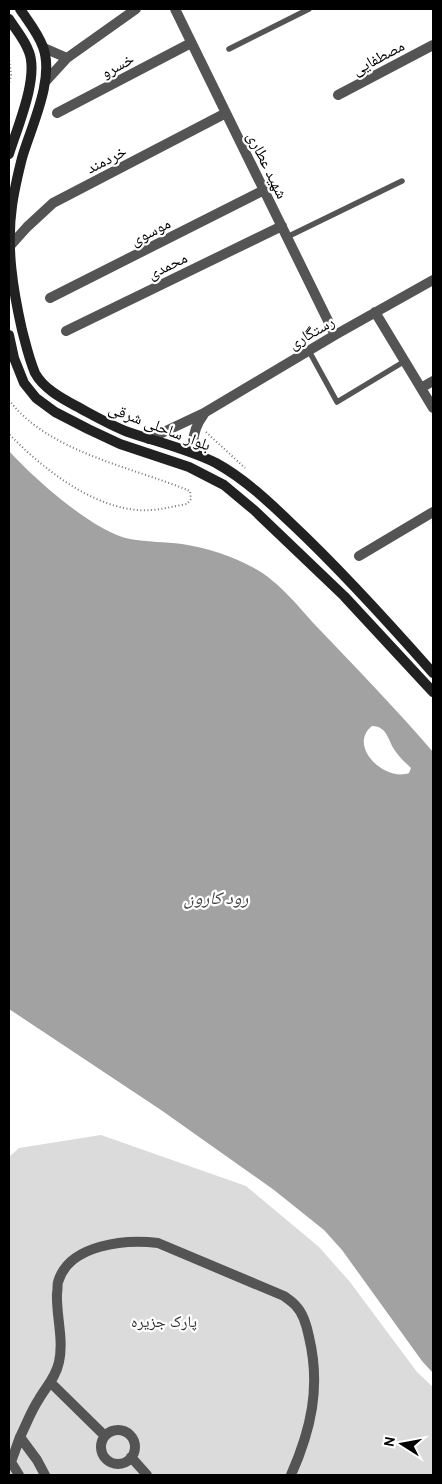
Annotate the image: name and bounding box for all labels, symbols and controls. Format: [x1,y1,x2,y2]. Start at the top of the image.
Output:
street label: مصطفایی [349,37,409,81]
street label: خسرو [98,50,138,84]
street label: شهید عطاری [241,129,291,203]
street label: خردمند [83,142,131,179]
street label: موسوی [127,214,174,251]
street label: محمدی [145,249,191,285]
street label: رستگاری [285,313,339,355]
street label: بلوار ساحلی شرقی [105,399,213,456]
water label: رود کارون [184,888,248,911]
park label: پارک جزیره [131,1313,197,1333]
north arrow [377,1419,427,1469]
text: N [381,1435,400,1448]

